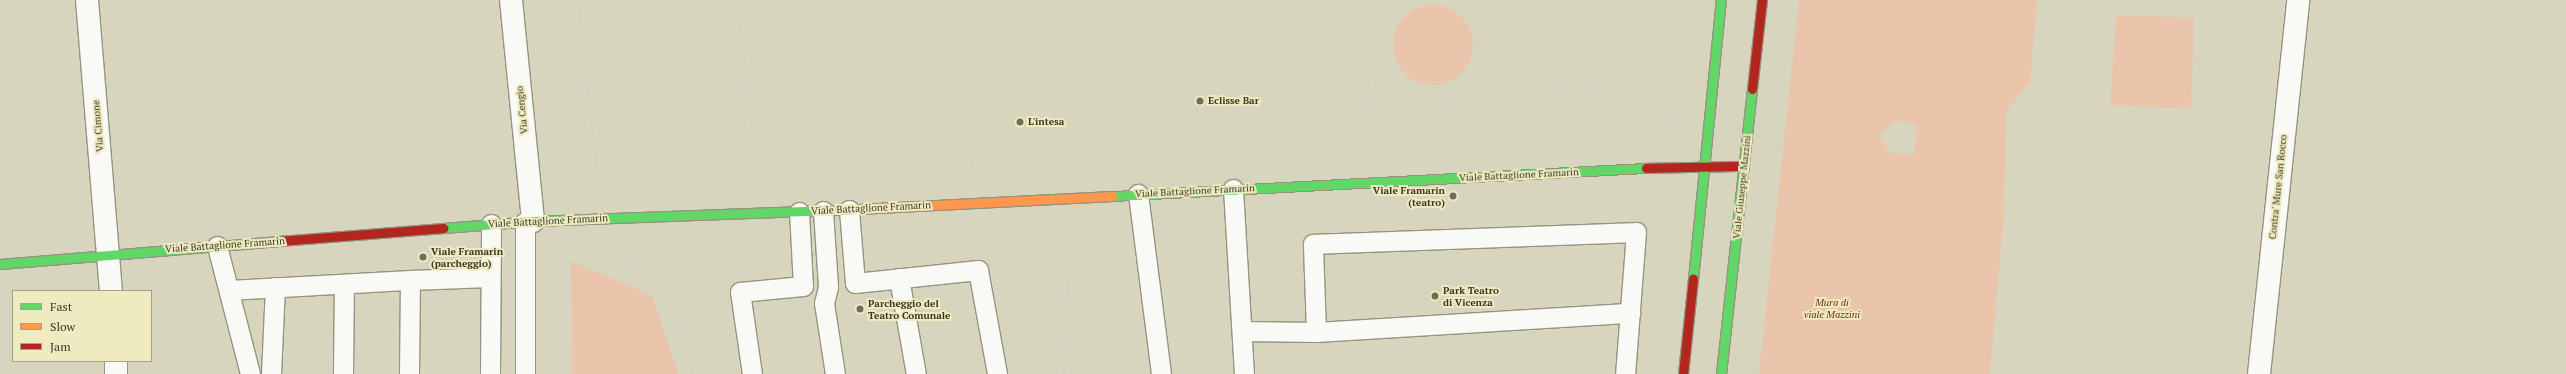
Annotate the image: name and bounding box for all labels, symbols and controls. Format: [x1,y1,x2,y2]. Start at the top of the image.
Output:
street label: Via Cengio [514,85,530,135]
place label: Eclisse Bar [1208,95,1259,107]
marker: Eclisse Bar [1195,96,1205,106]
street label: Via Cimone [90,100,106,152]
place label: L'intesa [1028,116,1064,128]
marker: L'intesa [1015,117,1025,127]
street label: Viale Giuseppe Mazzini [1731,134,1753,240]
street label: Contra' Mure San Rocco [2267,134,2289,240]
street label: Viale Battaglione Framarin [1459,166,1579,184]
street label: Viale Battaglione Framarin [1135,182,1255,200]
place label: Viale Framarin (teatro) [1373,184,1445,208]
marker: Viale Framarin (teatro) [1448,191,1458,201]
street label: Viale Battaglione Framarin [811,199,931,217]
street label: Viale Battaglione Framarin [488,212,608,230]
street label: Viale Battaglione Framarin [165,235,285,255]
place label: Viale Framarin (parcheggio) [431,245,503,268]
marker: Viale Framarin (parcheggio) [418,252,428,262]
place label: Park Teatro di Vicenza [1443,284,1499,308]
legend [12,290,152,362]
marker: Park Teatro di Vicenza [1430,291,1440,301]
park label: Mura di viale Mazzini [1804,296,1860,320]
place label: Parcheggio del Teatro Comunale [868,297,950,320]
text: Fast [50,299,72,314]
marker: Parcheggio del Teatro Comunale [855,304,865,314]
text: Slow [50,319,75,334]
text: Jam [50,339,71,354]

